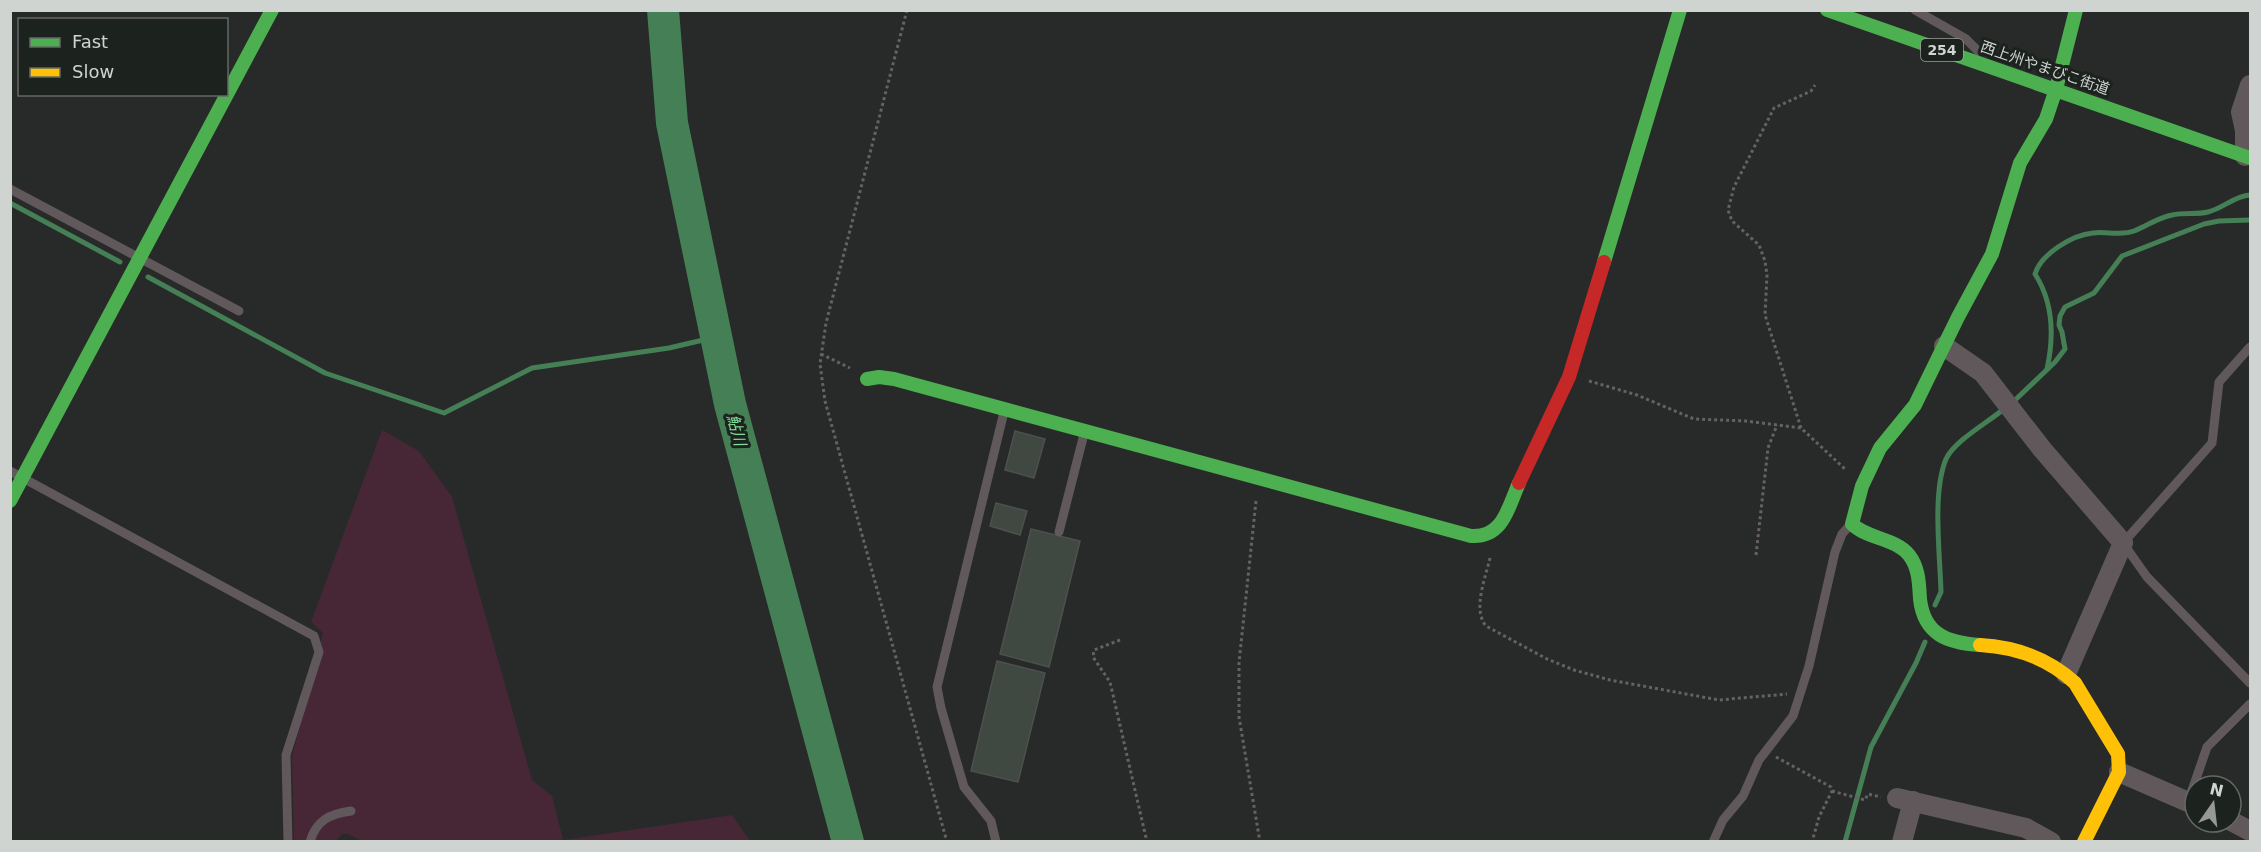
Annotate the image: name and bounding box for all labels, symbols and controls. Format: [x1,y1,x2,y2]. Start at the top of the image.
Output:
legend [18,18,228,96]
text: Fast [72,31,108,52]
street label: 西上州やまびこ街道 [1978,38,2112,98]
road number: 254 [1921,39,1963,61]
text: Slow [72,61,114,82]
water label: 鮎川 [723,412,750,450]
north arrow [2183,774,2243,834]
text: N [2208,779,2225,801]

